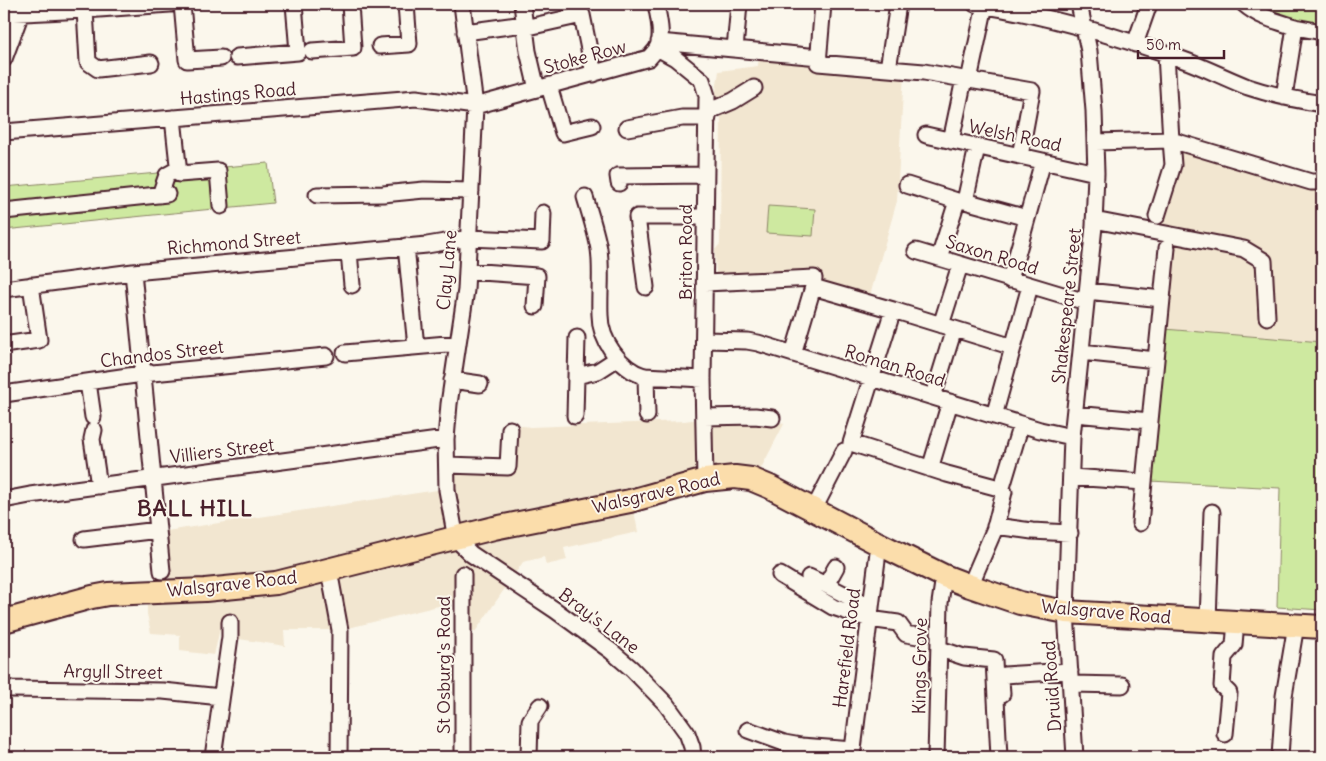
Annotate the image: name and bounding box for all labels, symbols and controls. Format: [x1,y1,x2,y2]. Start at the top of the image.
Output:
scale bar [1138,28,1225,60]
street label: Stoke Row [541,34,629,79]
text: 50 m [1146,35,1181,54]
street label: Hastings Road [179,77,297,110]
street label: Welsh Road [966,114,1064,157]
street label: Briton Road [674,203,697,300]
street label: Richmond Street [166,225,302,260]
street label: Shakespeare Street [1047,227,1086,385]
street label: Clay Lane [432,229,461,311]
street label: Saxon Road [943,230,1042,280]
street label: Chandos Street [99,335,225,372]
street label: Roman Road [842,339,949,392]
street label: Villiers Street [168,433,275,468]
street label: Walsgrave Road [590,467,723,518]
district label: BALL HILL [137,494,253,522]
street label: Walsgrave Road [166,565,299,602]
street label: Bray's Lane [554,583,644,658]
street label: Harefield Road [828,586,865,709]
street label: Walsgrave Road [1040,594,1173,629]
street label: St Osburg's Road [432,596,455,734]
street label: Kings Grove [907,617,932,715]
street label: Druid Road [1037,639,1066,733]
street label: Argyll Street [63,659,163,684]

